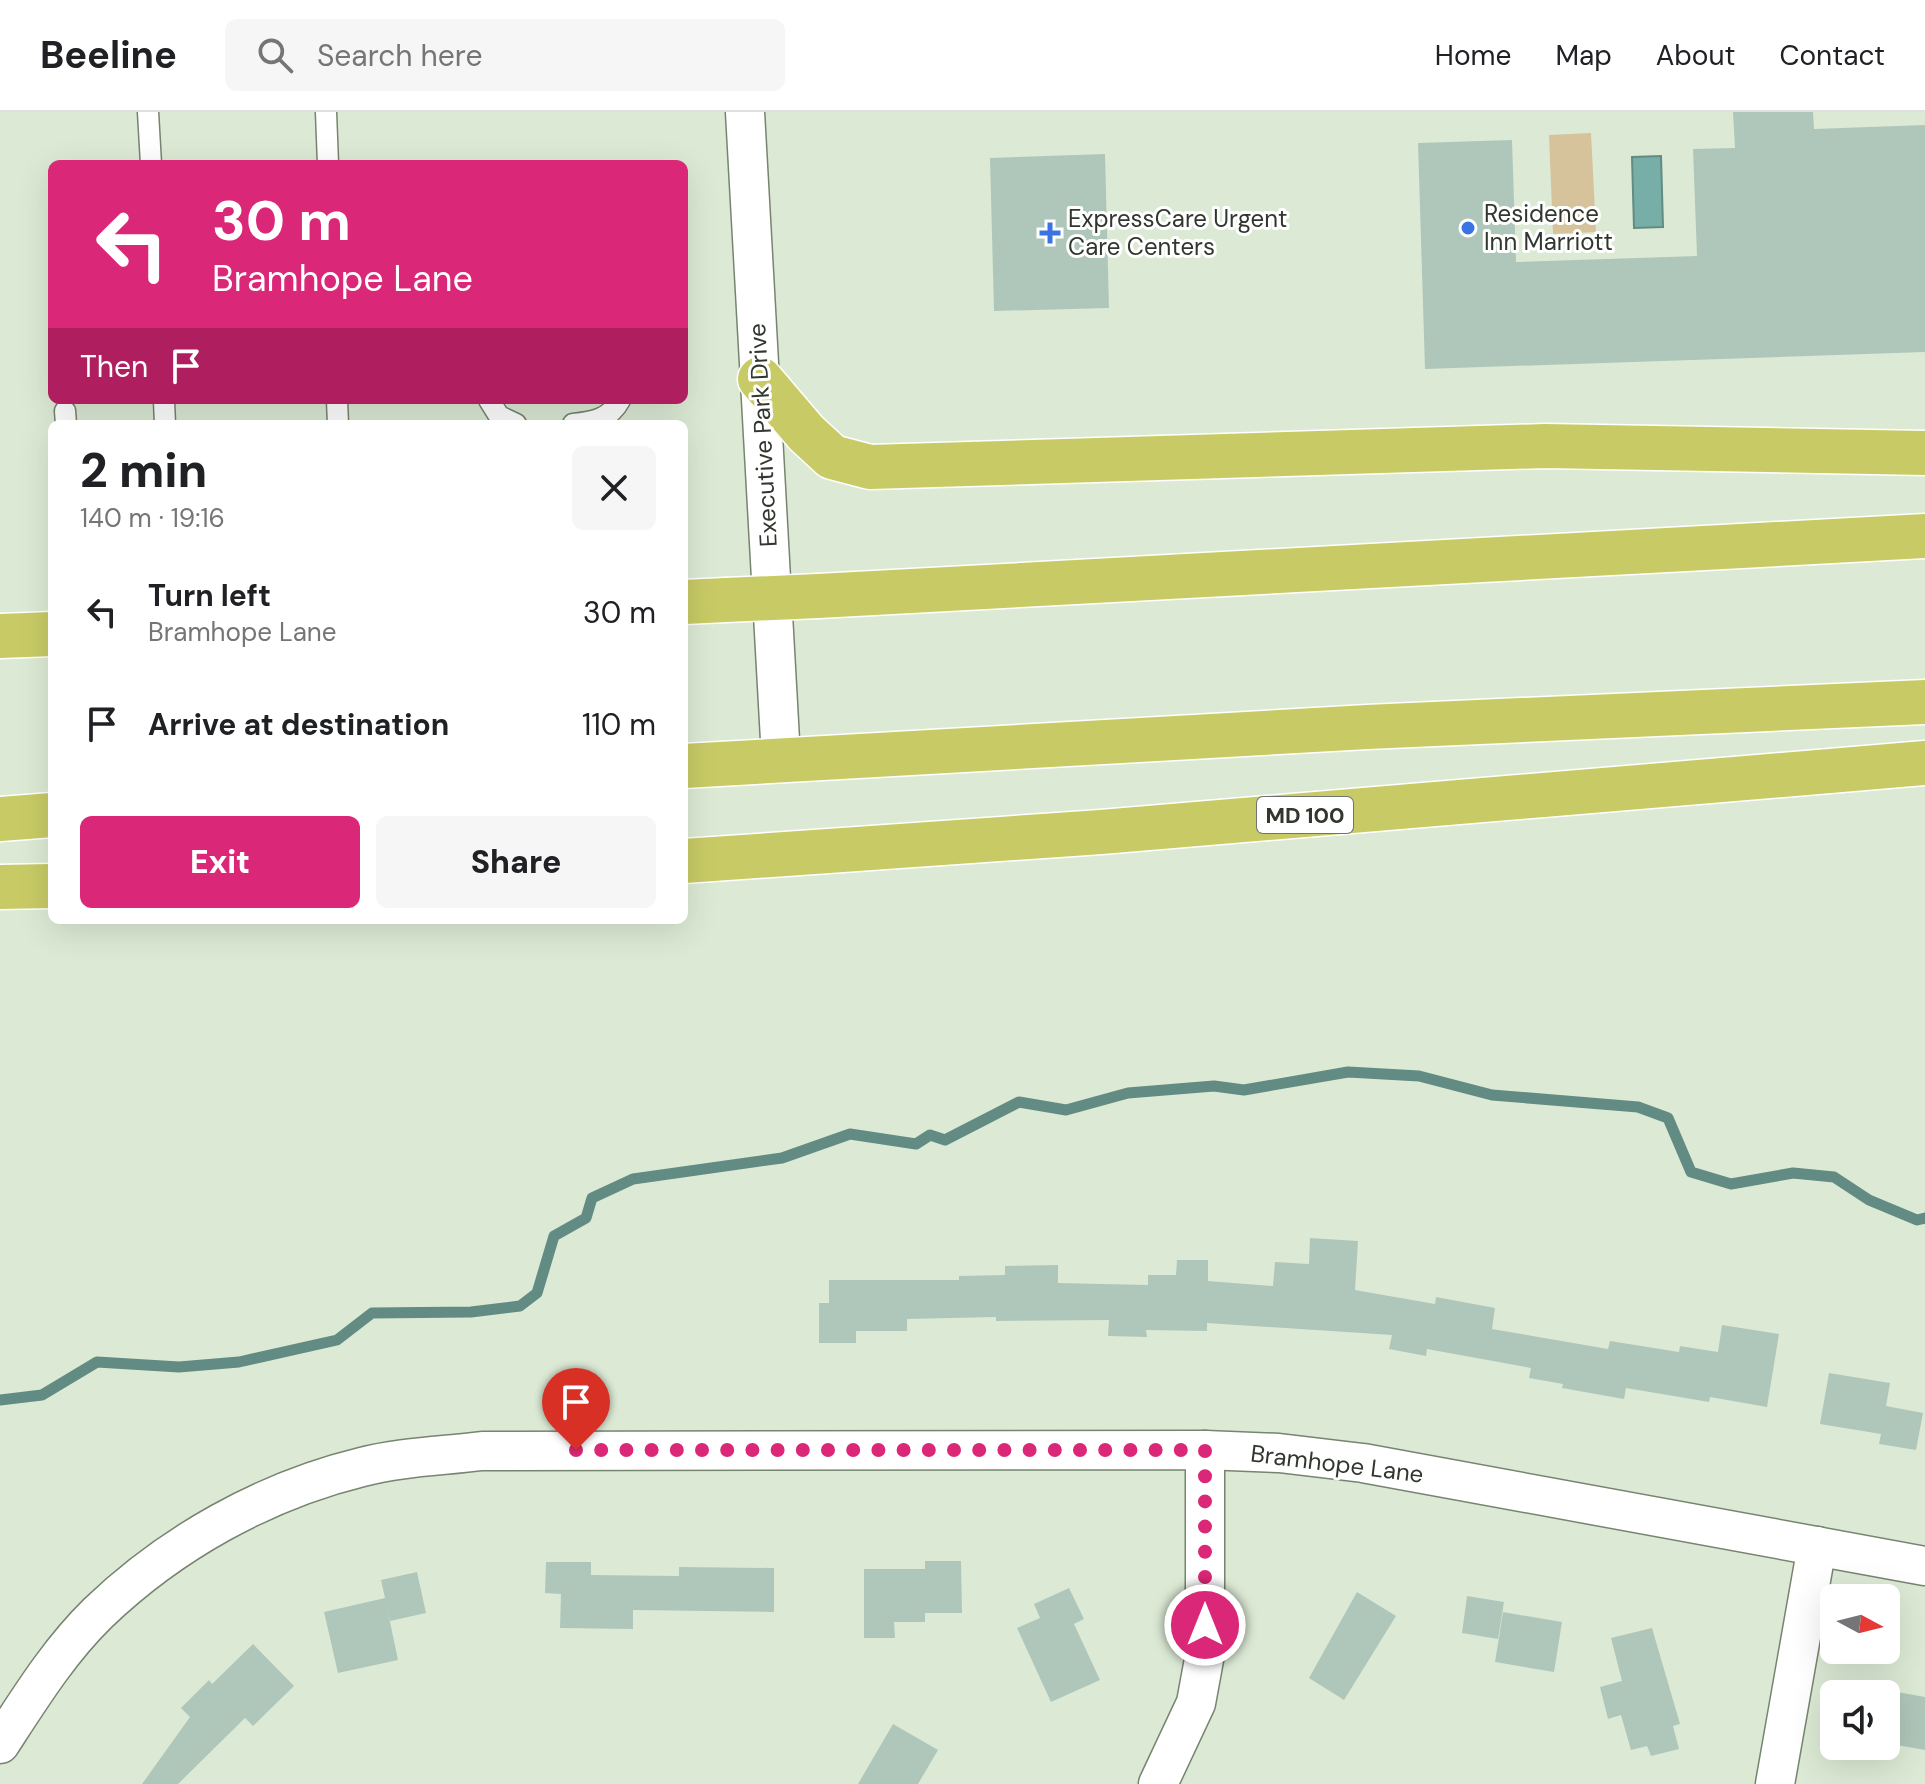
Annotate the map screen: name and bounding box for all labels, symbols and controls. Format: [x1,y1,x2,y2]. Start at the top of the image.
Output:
search box [225,19,785,91]
text: Beeline [40,30,177,80]
icon: search [253,33,297,77]
text: Search here [317,36,482,75]
text: Home [1435,37,1511,74]
text: Map [1555,37,1612,74]
text: About [1656,37,1735,74]
text: Contact [1779,37,1885,74]
text: 30 m [212,184,351,257]
icon: left [80,192,184,296]
place label: Residence Inn Marriott [1484,198,1613,257]
place label: ExpressCare Urgent Care Centers [1068,203,1287,262]
marker: Residence Inn Marriott [1459,219,1477,237]
marker: ExpressCare Urgent Care Centers [1039,222,1061,244]
text: Bramhope Lane [212,255,473,302]
street label: Executive Park Drive [741,322,784,548]
icon: arrive [164,344,208,388]
text: Then [80,347,148,386]
text: 2 min [80,439,207,502]
button: close [572,446,656,530]
text: 140 m · 19:16 [80,501,225,535]
text: Turn left [148,576,271,615]
icon: left [80,590,124,634]
text: 30 m [583,593,656,632]
text: Bramhope Lane [148,615,336,649]
icon: arrive [80,702,124,746]
text: Arrive at destination [148,705,449,744]
text: 110 m [582,705,656,744]
road number: MD 100 [1257,797,1353,833]
button: Exit [80,816,360,908]
button: Share [376,816,656,908]
pin [542,1368,610,1450]
icon: arrive [554,1380,598,1424]
street label: Bramhope Lane [1249,1438,1425,1489]
position arrow [1163,1583,1247,1667]
north arrow [1820,1584,1900,1664]
map controls [1820,1584,1900,1760]
button: sound [1820,1680,1900,1760]

